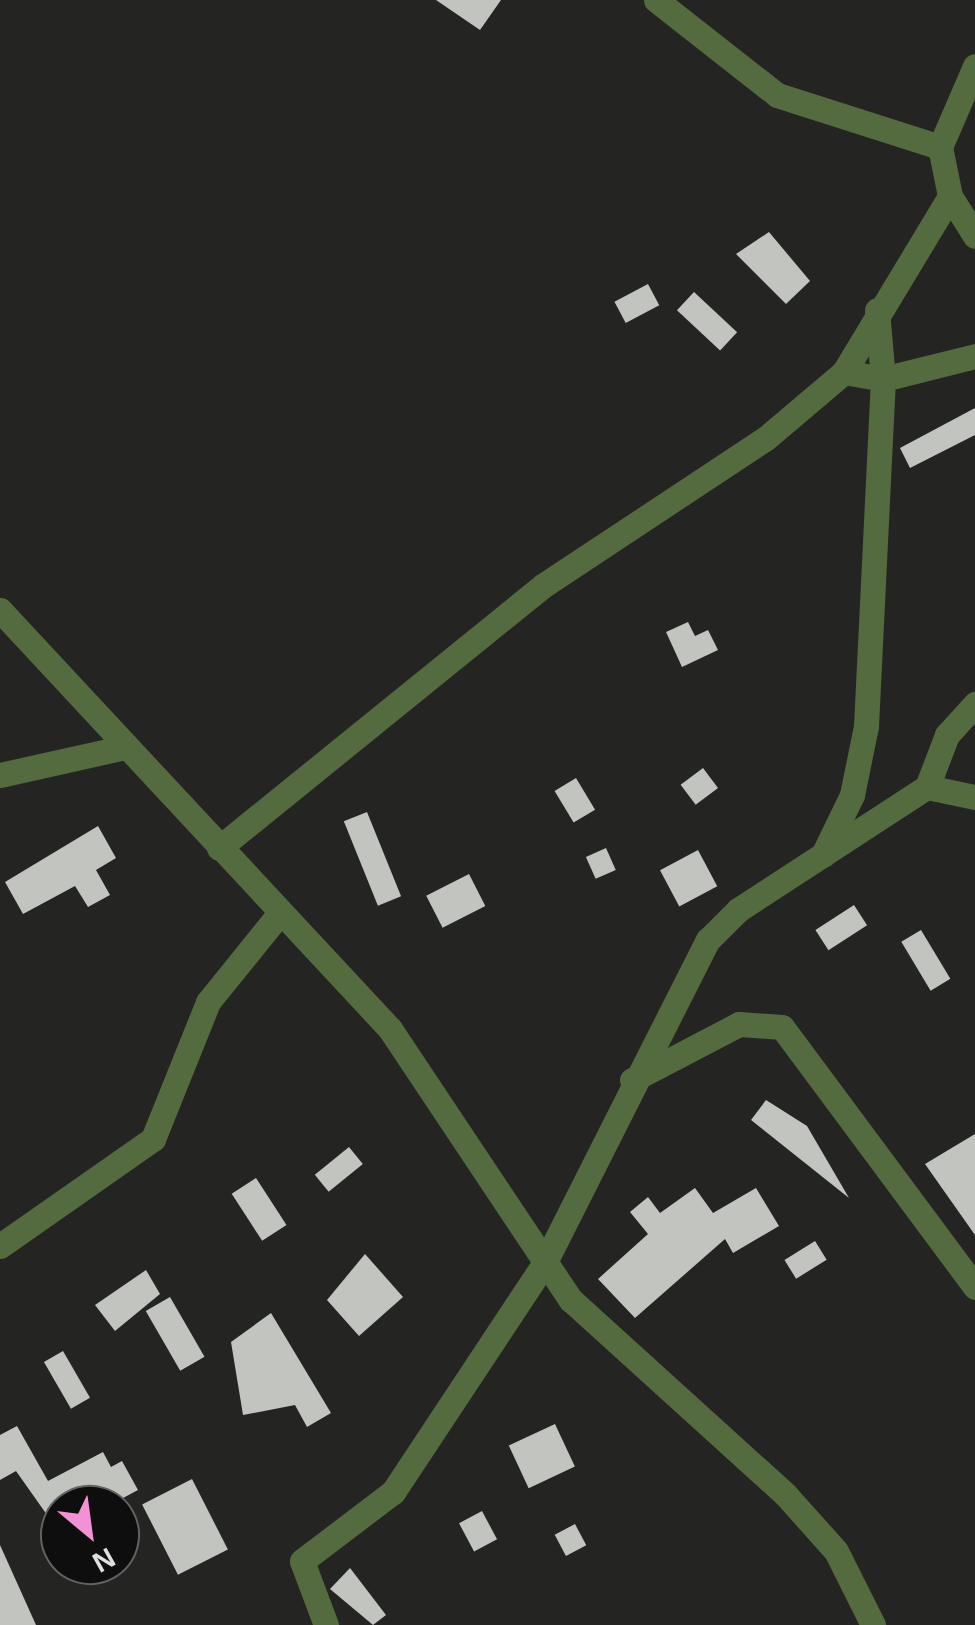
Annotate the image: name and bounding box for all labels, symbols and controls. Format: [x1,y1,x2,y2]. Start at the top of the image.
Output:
north arrow [40,1485,140,1585]
text: N [87,1541,120,1578]

